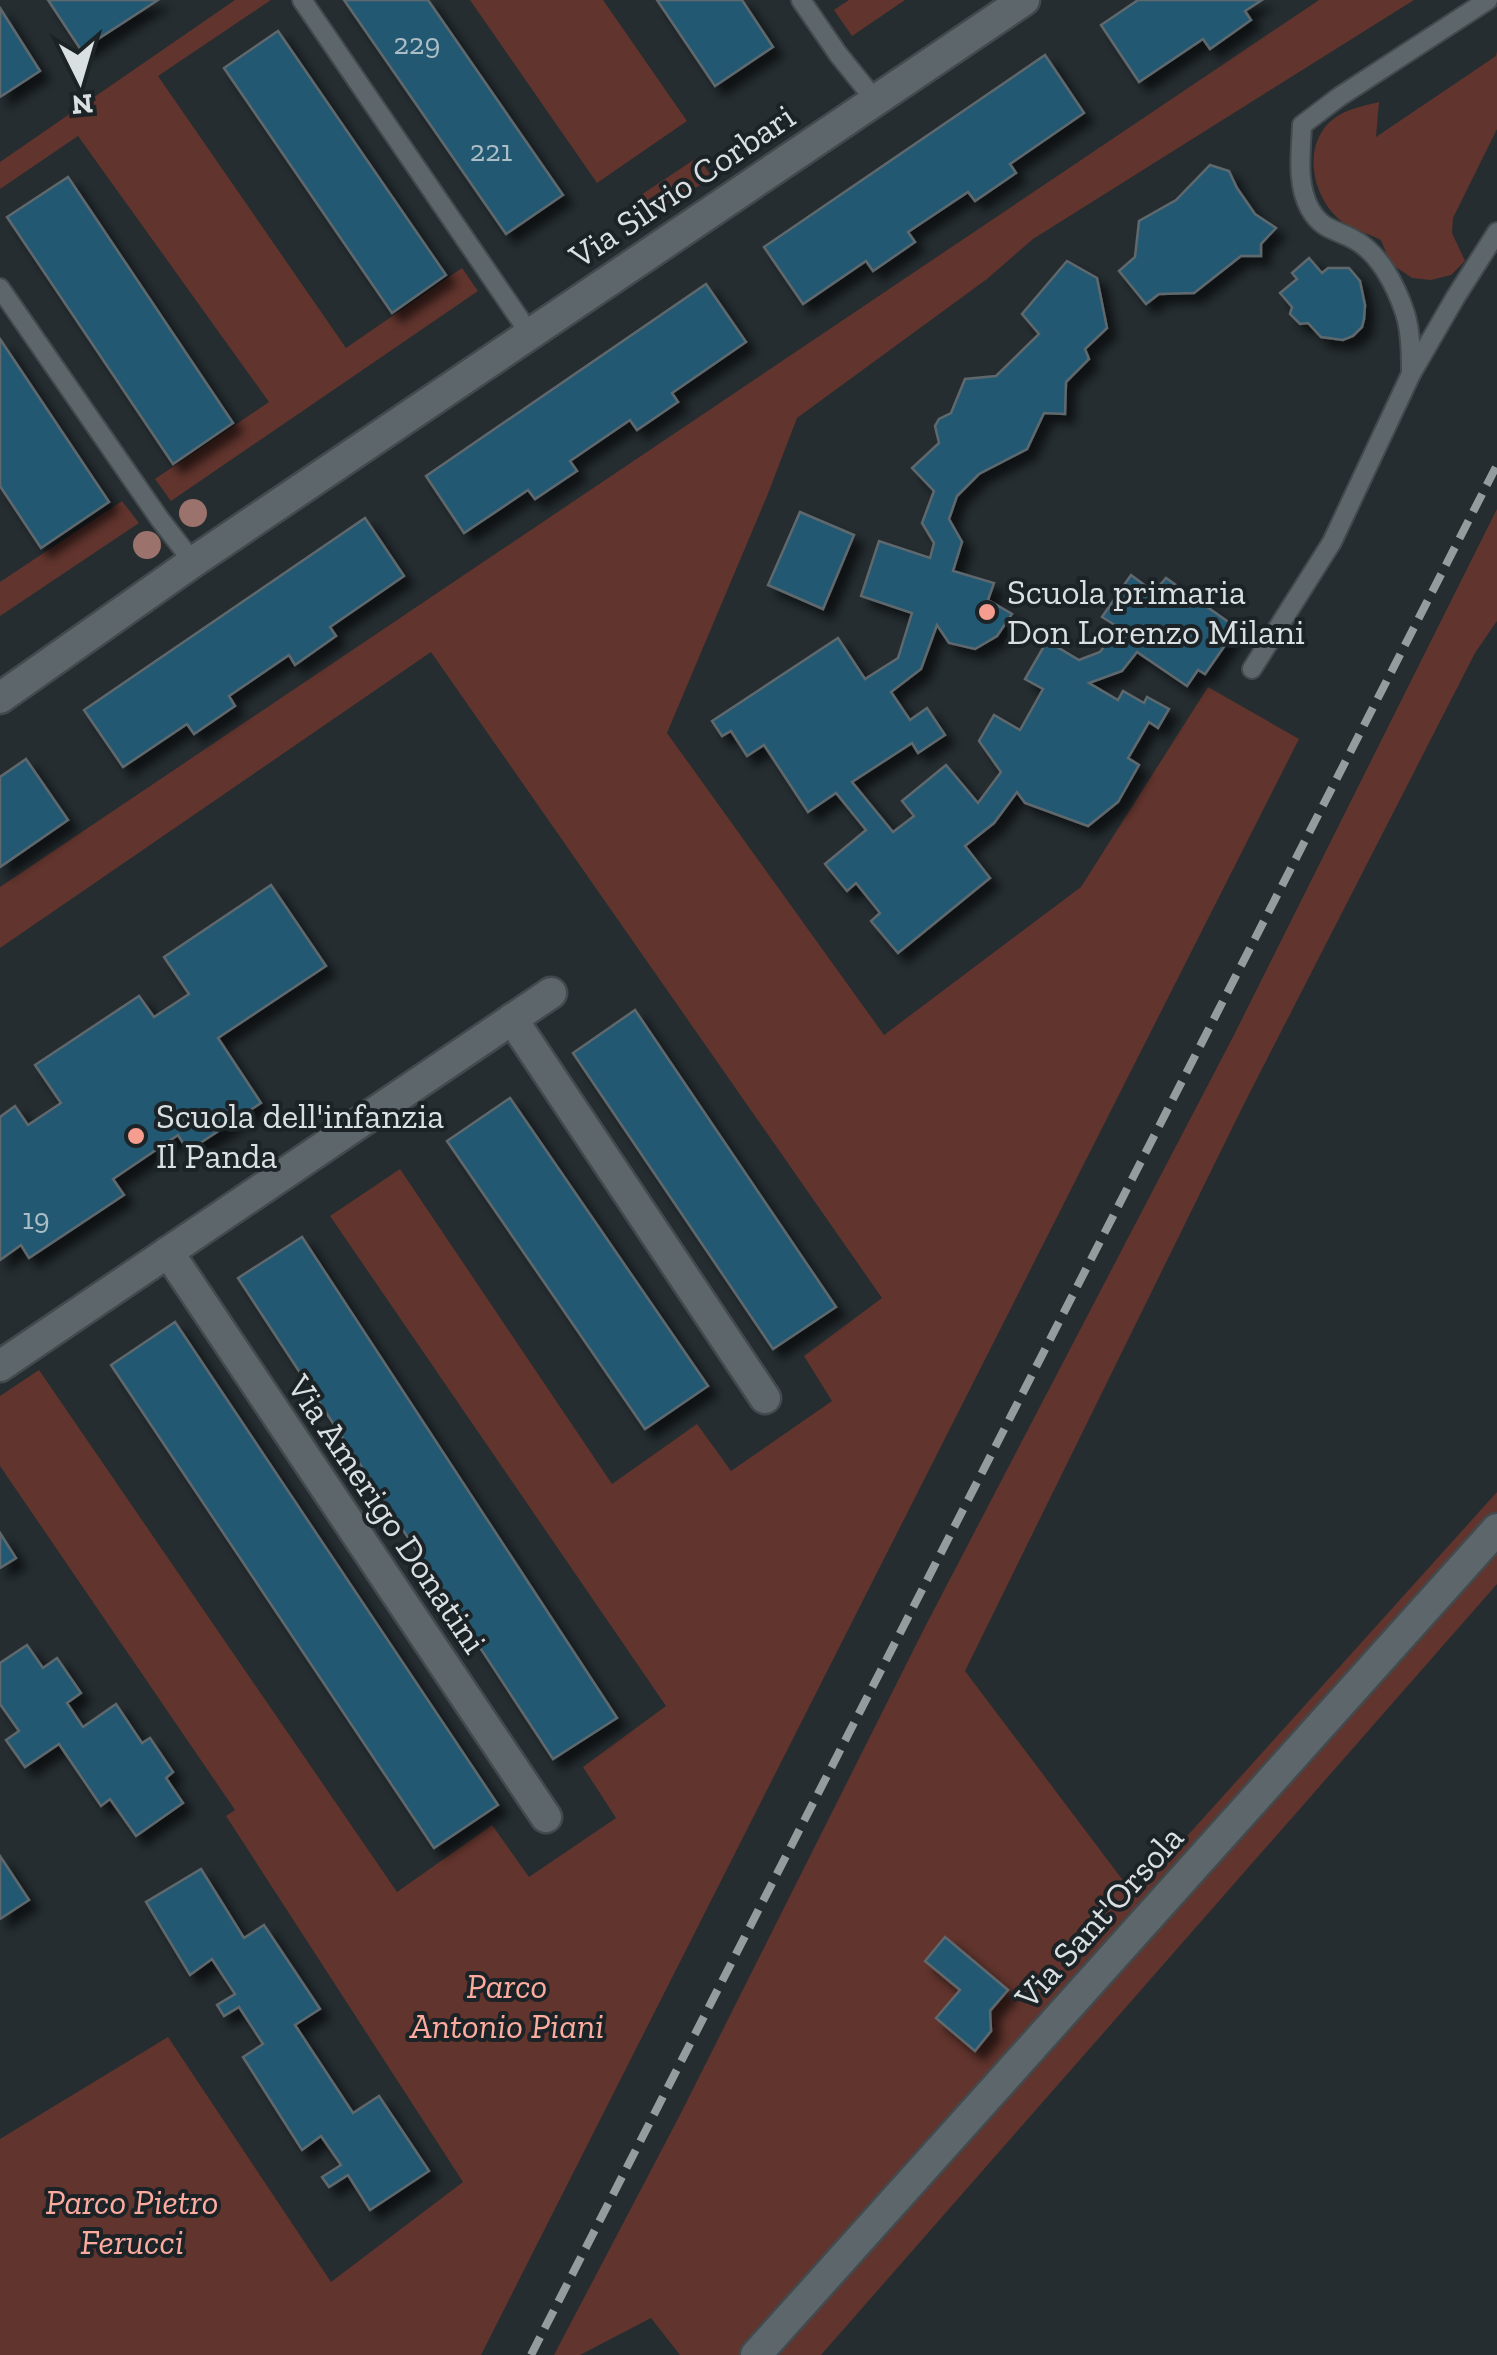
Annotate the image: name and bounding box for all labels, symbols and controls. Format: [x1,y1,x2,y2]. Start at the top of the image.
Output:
house number: 229 [394,26,440,62]
north arrow [30,30,130,130]
text: N [70,87,94,122]
street label: Via Silvio Corbari [560,95,803,277]
house number: 221 [470,133,512,169]
place label: Scuola primaria Don Lorenzo Milani [1007,571,1305,653]
marker: Scuola primaria Don Lorenzo Milani [976,601,998,623]
place label: Scuola dell'infanzia Il Panda [156,1095,444,1177]
marker: Scuola dell'infanzia Il Panda [125,1125,147,1147]
house number: 19 [22,1201,50,1237]
street label: Via Amerigo Donatini [278,1366,496,1661]
street label: Via Sant'Orsola [1005,1817,1192,2018]
park label: Parco Antonio Piani [409,1965,604,2047]
park label: Parco Pietro Ferucci [45,2181,219,2263]

